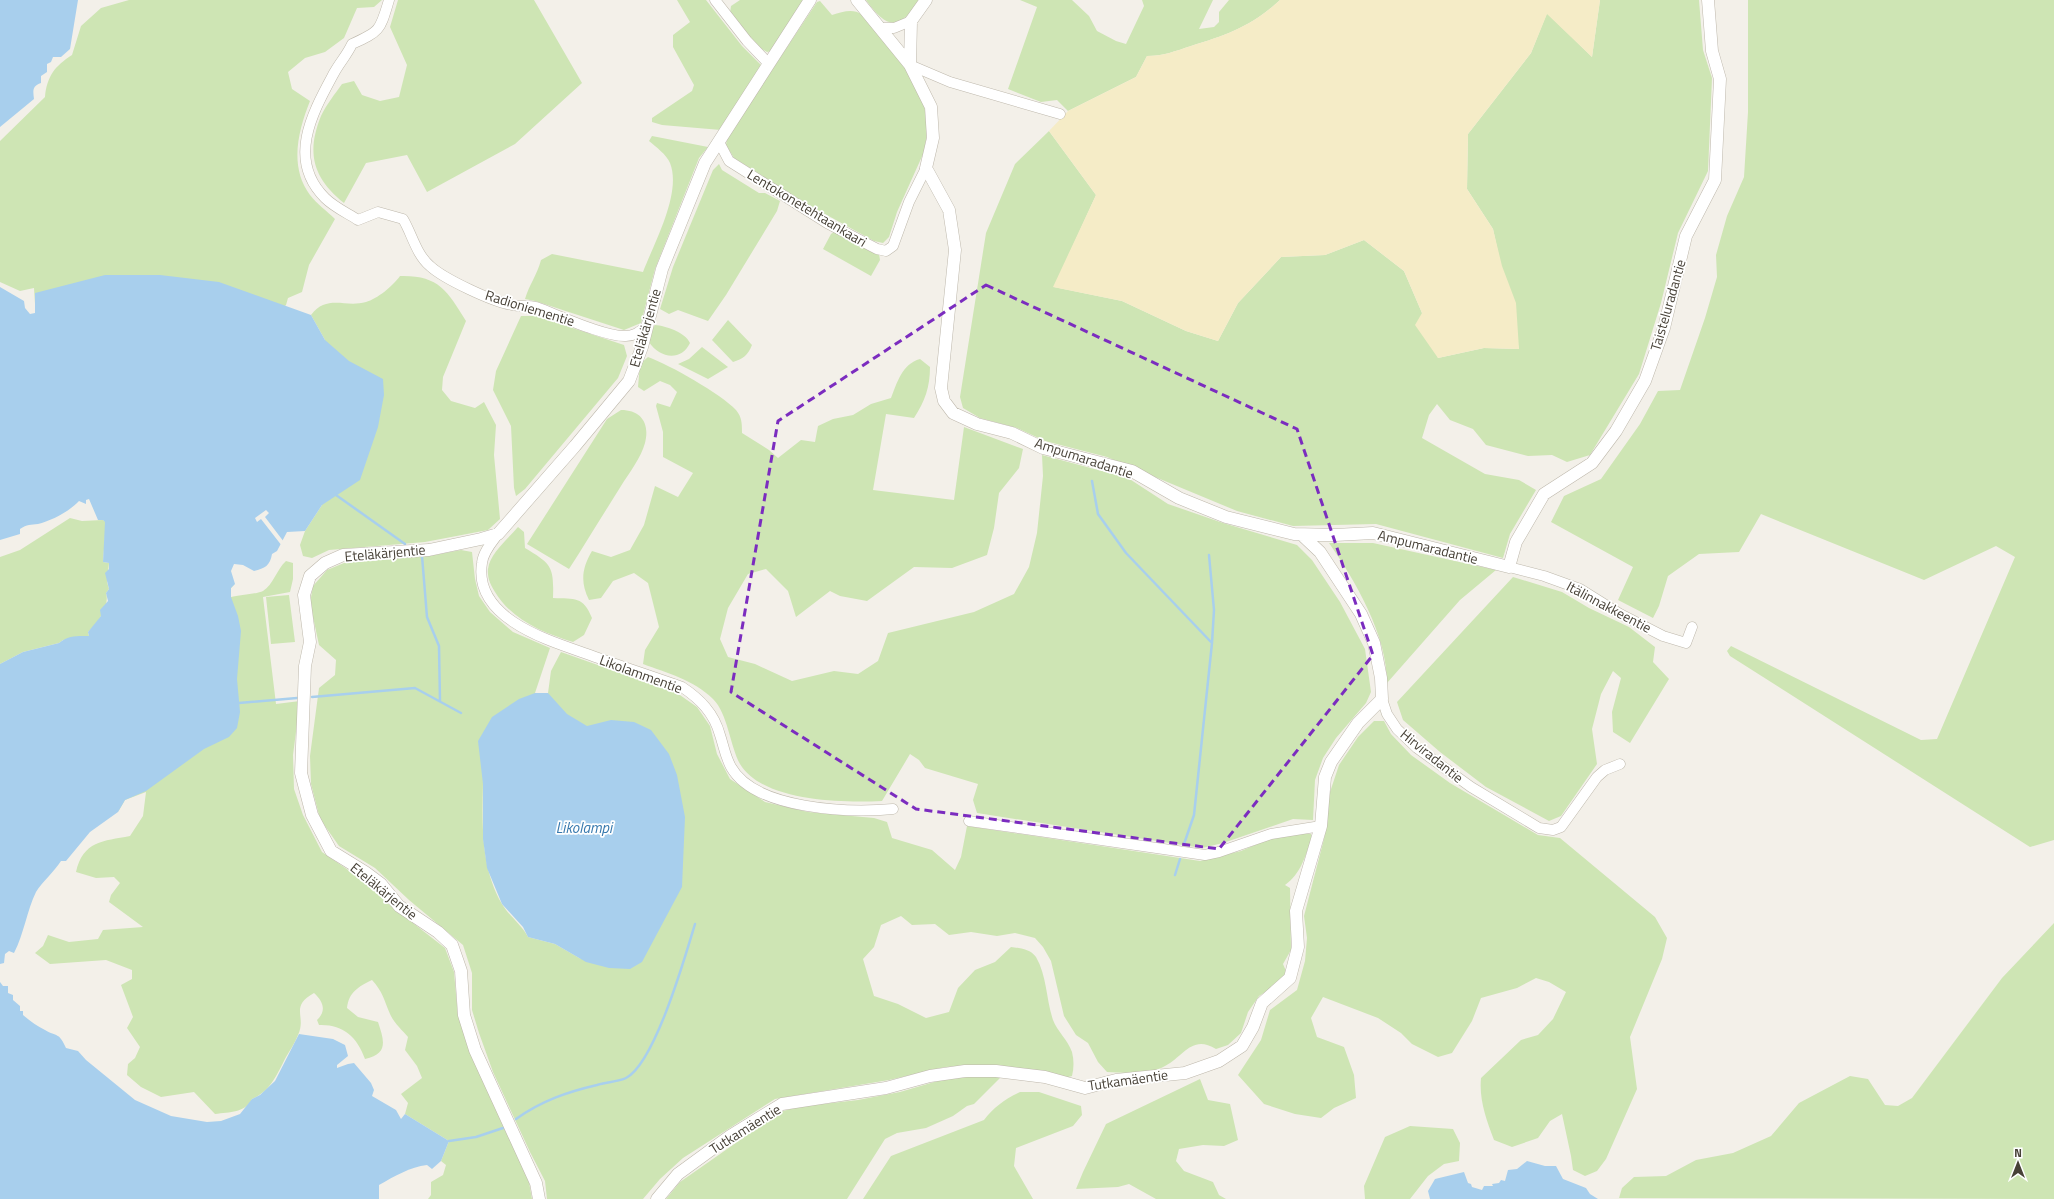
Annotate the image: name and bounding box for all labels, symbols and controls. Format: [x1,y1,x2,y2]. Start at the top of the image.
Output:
street label: Lentokonetehtaankaari [743,163,871,252]
street label: Taisteluradantie [1644,257,1691,353]
street label: Radioniementie [483,284,577,331]
street label: Eteläkärjentie [623,286,666,370]
street label: Ampumaradantie [1032,432,1136,483]
street label: Ampumaradantie [1376,524,1480,569]
street label: Eteläkärjentie [344,539,426,566]
street label: Itälinnakkeentie [1563,575,1655,638]
street label: Likolammentie [597,649,686,698]
street label: Hirviradantie [1396,724,1468,788]
water label: Likolampi [556,816,614,839]
street label: Eteläkärjentie [346,857,422,924]
street label: Tutkamäentie [1087,1064,1169,1096]
street label: Tutkamäentie [705,1098,784,1159]
north arrow [1998,1143,2038,1183]
text: N [2014,1145,2022,1161]

